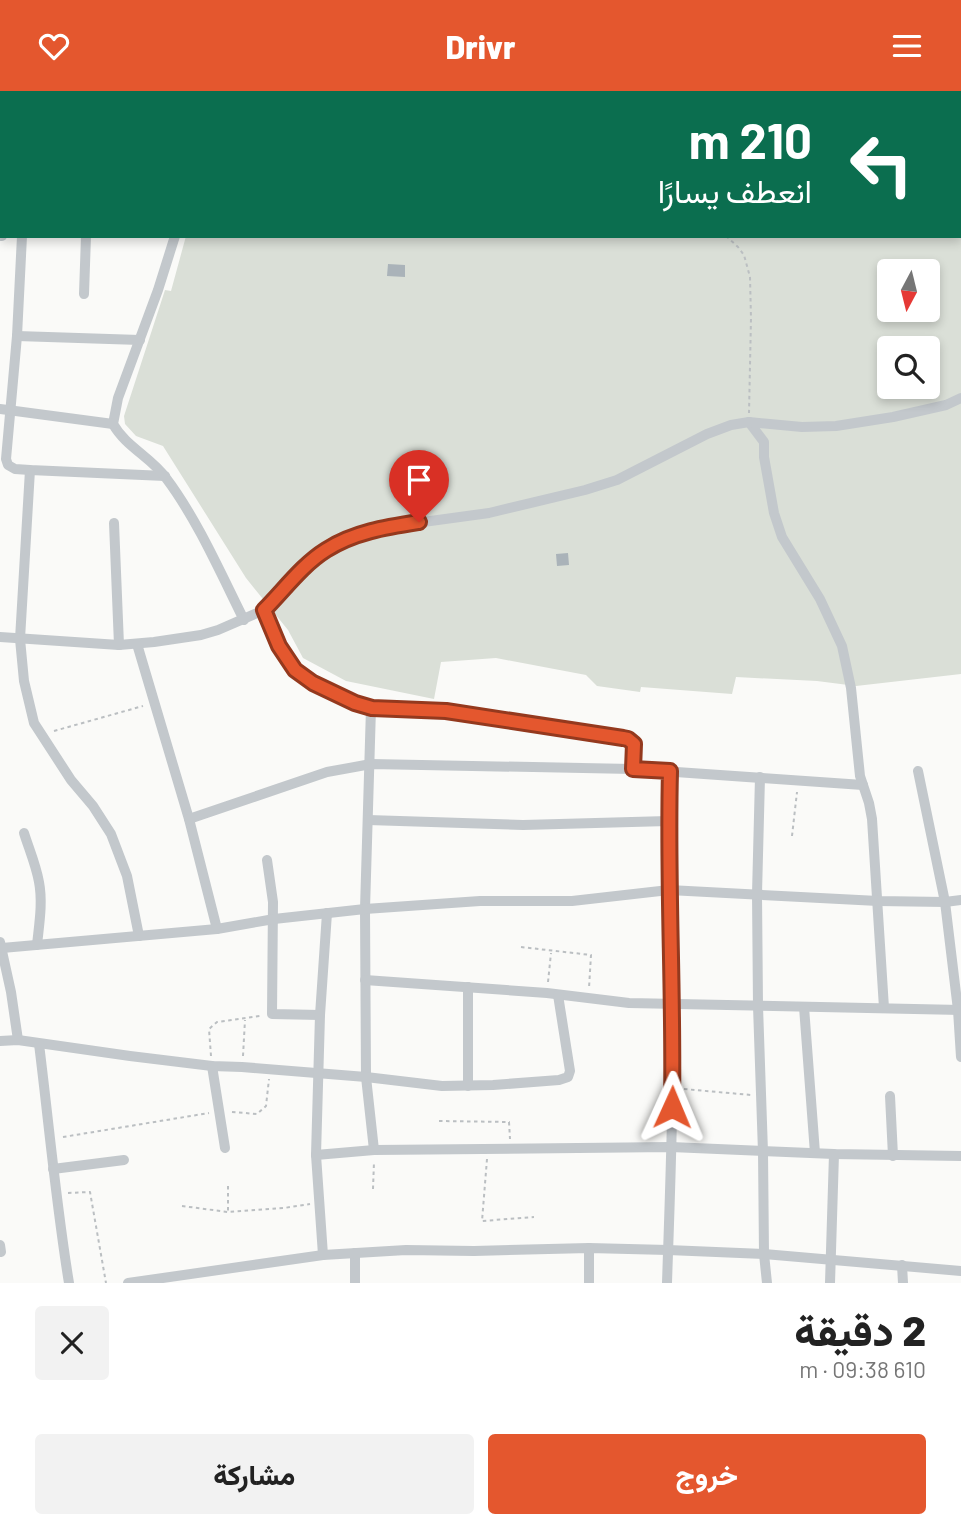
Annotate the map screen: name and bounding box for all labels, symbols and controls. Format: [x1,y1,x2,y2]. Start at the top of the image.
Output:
icon: heart [35,27,73,65]
text: Drivr [445,27,516,65]
icon: menu [888,27,926,65]
text: 210 m [689,110,812,169]
icon: left [836,119,927,210]
text: انعطف يسارًا [658,171,812,209]
north arrow [877,259,940,322]
map controls [877,259,940,399]
button: search [877,336,940,399]
pin [389,450,449,522]
icon: arrive [400,461,438,499]
position arrow [635,1070,709,1144]
text: 2 دقيقة [794,1304,926,1354]
button: close [35,1306,109,1380]
text: 610 m · 09:38 [799,1355,926,1383]
button: مشاركة [35,1434,474,1514]
button: خروج [488,1434,926,1514]

